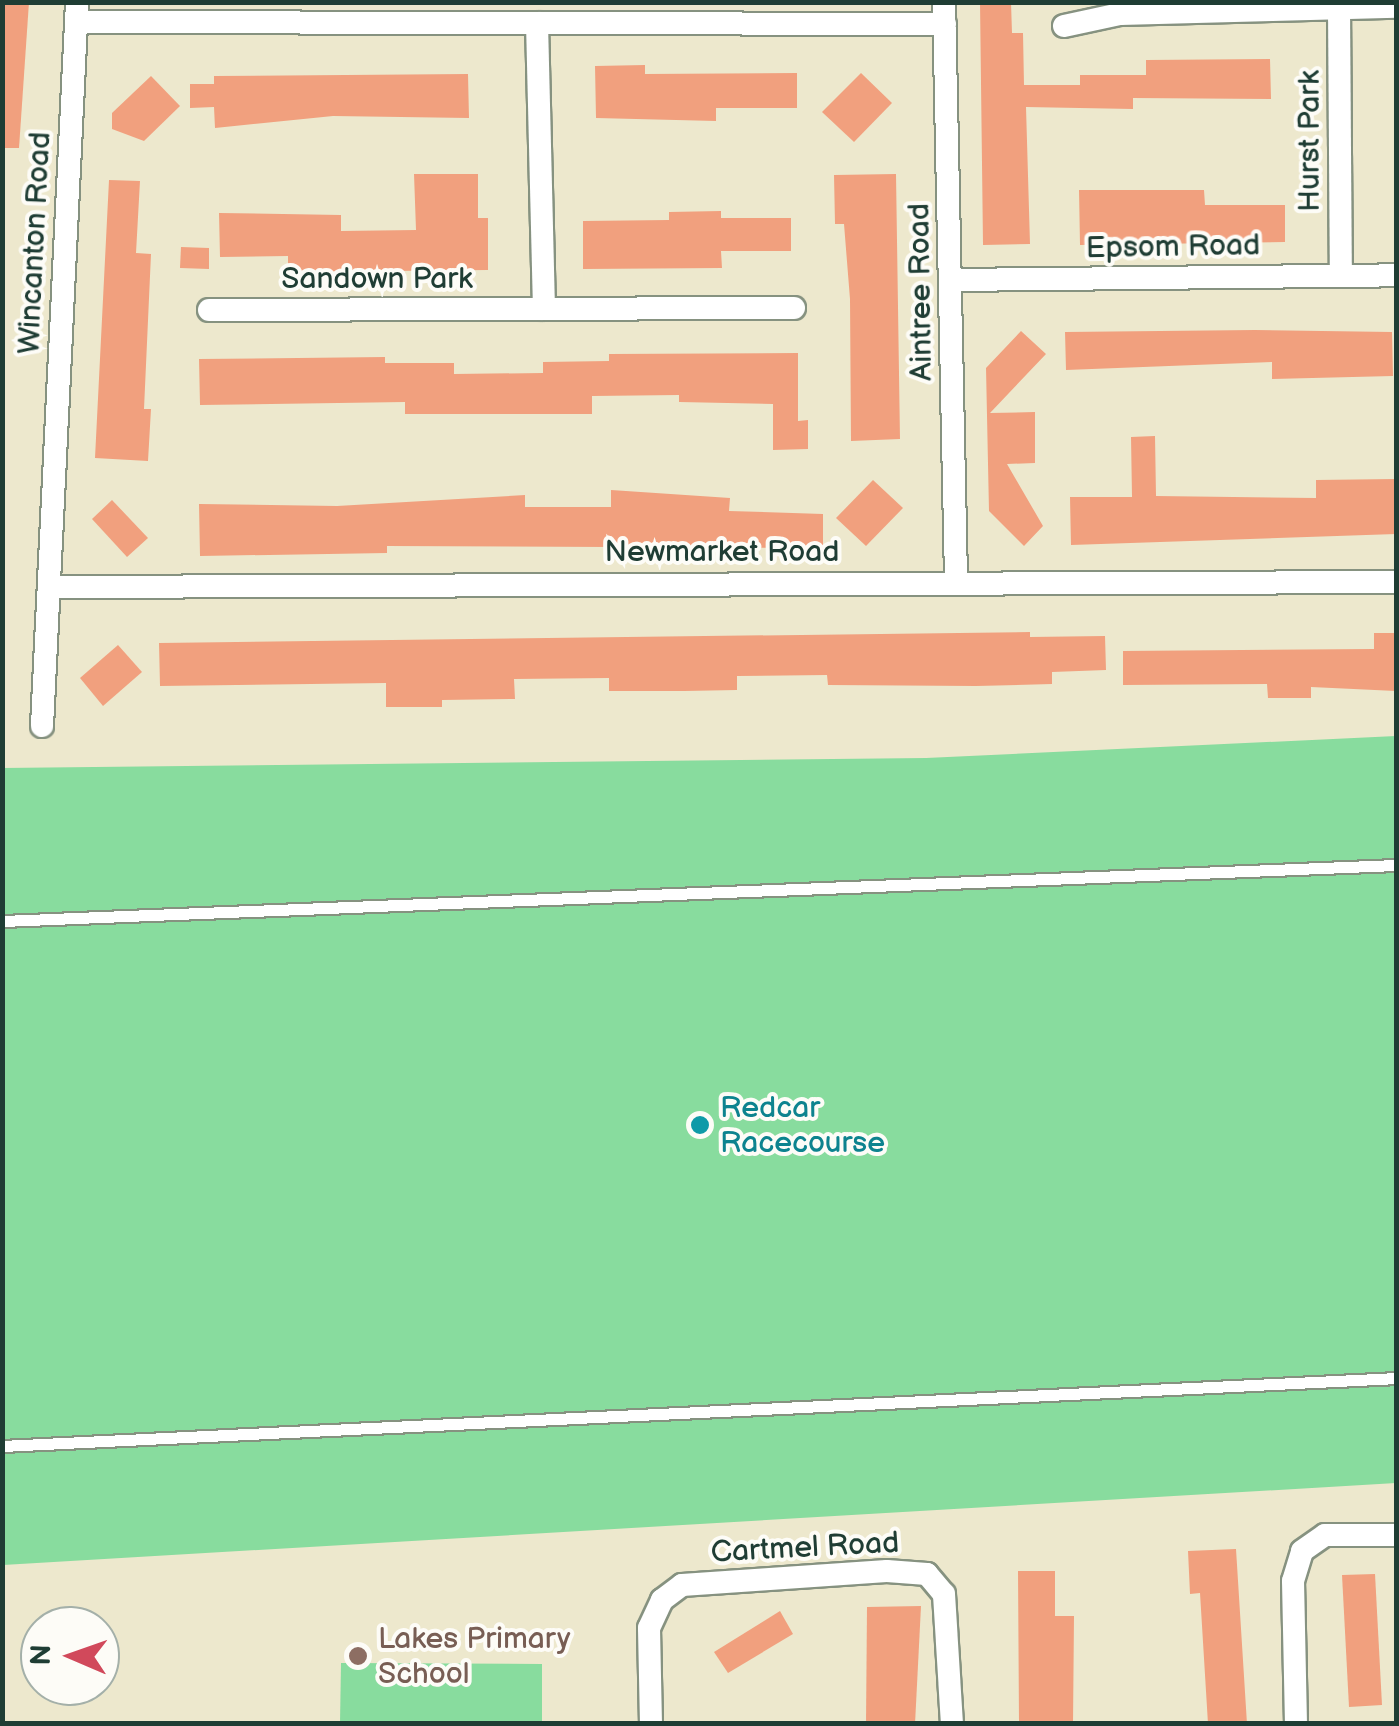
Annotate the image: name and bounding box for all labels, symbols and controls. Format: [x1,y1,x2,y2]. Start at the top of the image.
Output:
street label: Hurst Park [1292,70,1328,212]
street label: Wincanton Road [11,131,59,355]
street label: Aintree Road [901,203,941,381]
street label: Epsom Road [1085,227,1261,267]
street label: Sandown Park [281,261,473,297]
street label: Newmarket Road [605,534,839,570]
place label: Redcar Racecourse [720,1090,885,1160]
marker: Redcar Racecourse [689,1114,711,1136]
street label: Cartmel Road [710,1525,900,1571]
north arrow [20,1606,120,1706]
place label: Lakes Primary School [378,1621,571,1692]
text: N [25,1644,58,1666]
marker: Lakes Primary School [347,1645,369,1667]

